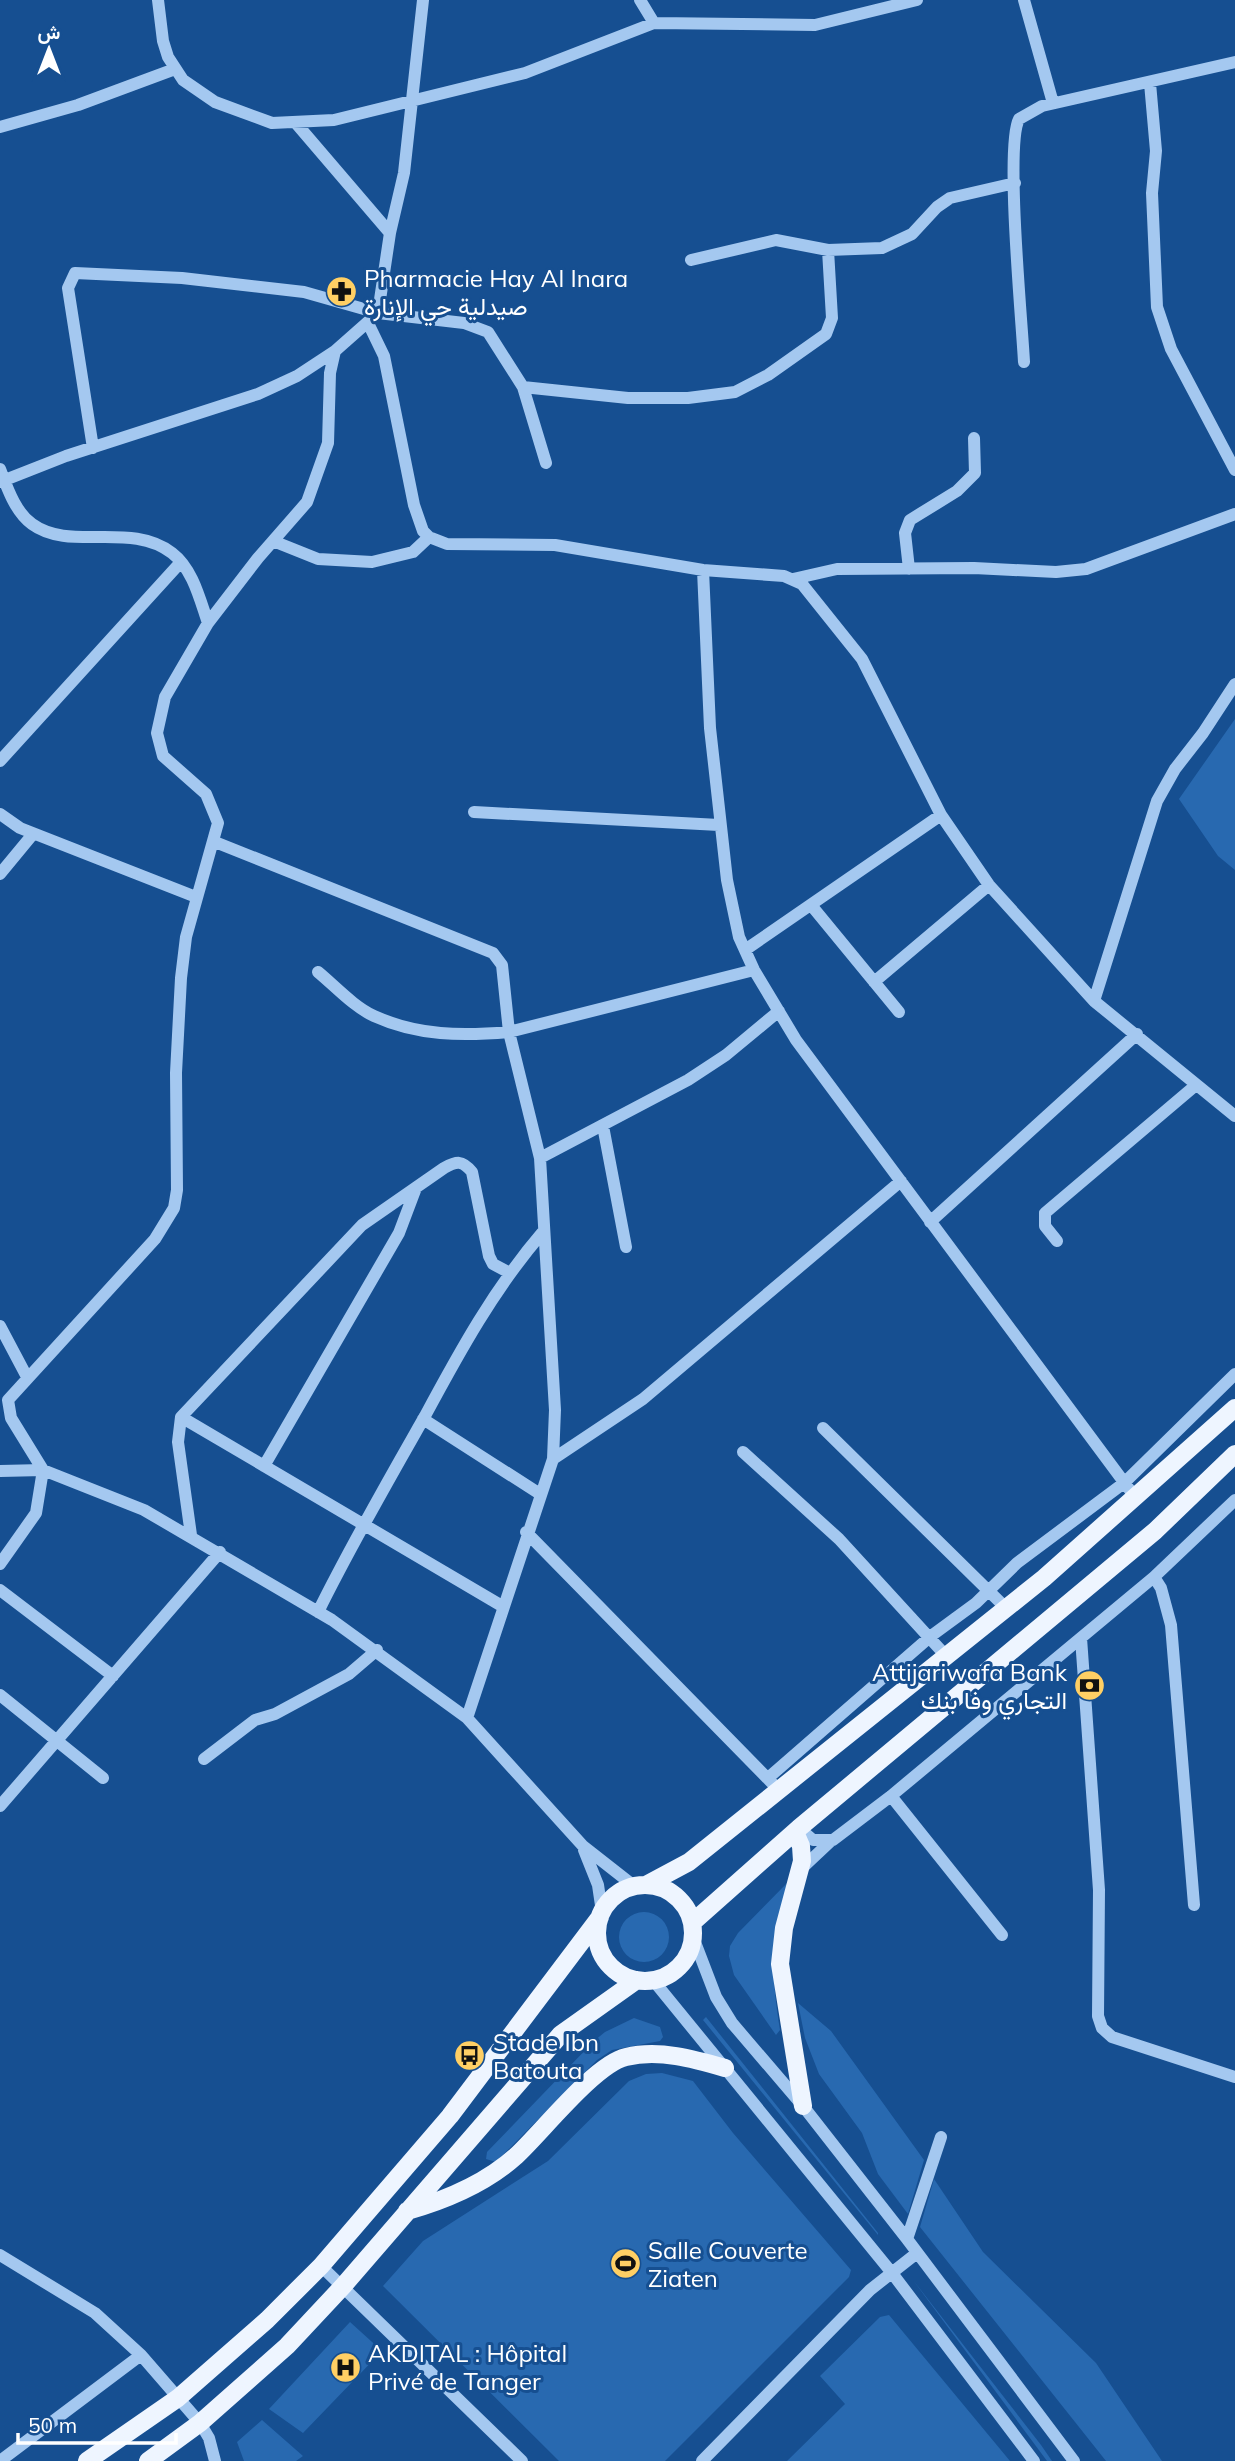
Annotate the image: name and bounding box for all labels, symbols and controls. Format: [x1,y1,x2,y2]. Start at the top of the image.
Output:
north arrow [14,14,84,84]
text: ش [38,20,61,44]
place label: Pharmacie Hay Al Inara صيدلية حي الإنارة [364,263,628,326]
pharmacy icon: Pharmacie Hay Al Inara صيدلية حي الإنارة [324,275,358,309]
place label: Attijariwafa Bank التجاري وفا بنك [872,1657,1068,1720]
bank icon: Attijariwafa Bank التجاري وفا بنك [1073,1669,1107,1703]
place label: Stade Ibn Batouta [493,2027,599,2085]
bus stop icon: Stade Ibn Batouta [453,2039,487,2073]
place label: Salle Couverte Ziaten [648,2235,808,2293]
sports icon: Salle Couverte Ziaten [608,2247,642,2281]
place label: AKDITAL : Hôpital Privé de Tanger [368,2338,567,2396]
hospital icon: AKDITAL : Hôpital Privé de Tanger [328,2350,362,2384]
scale bar [18,2402,175,2446]
text: 50 m [28,2412,77,2438]

